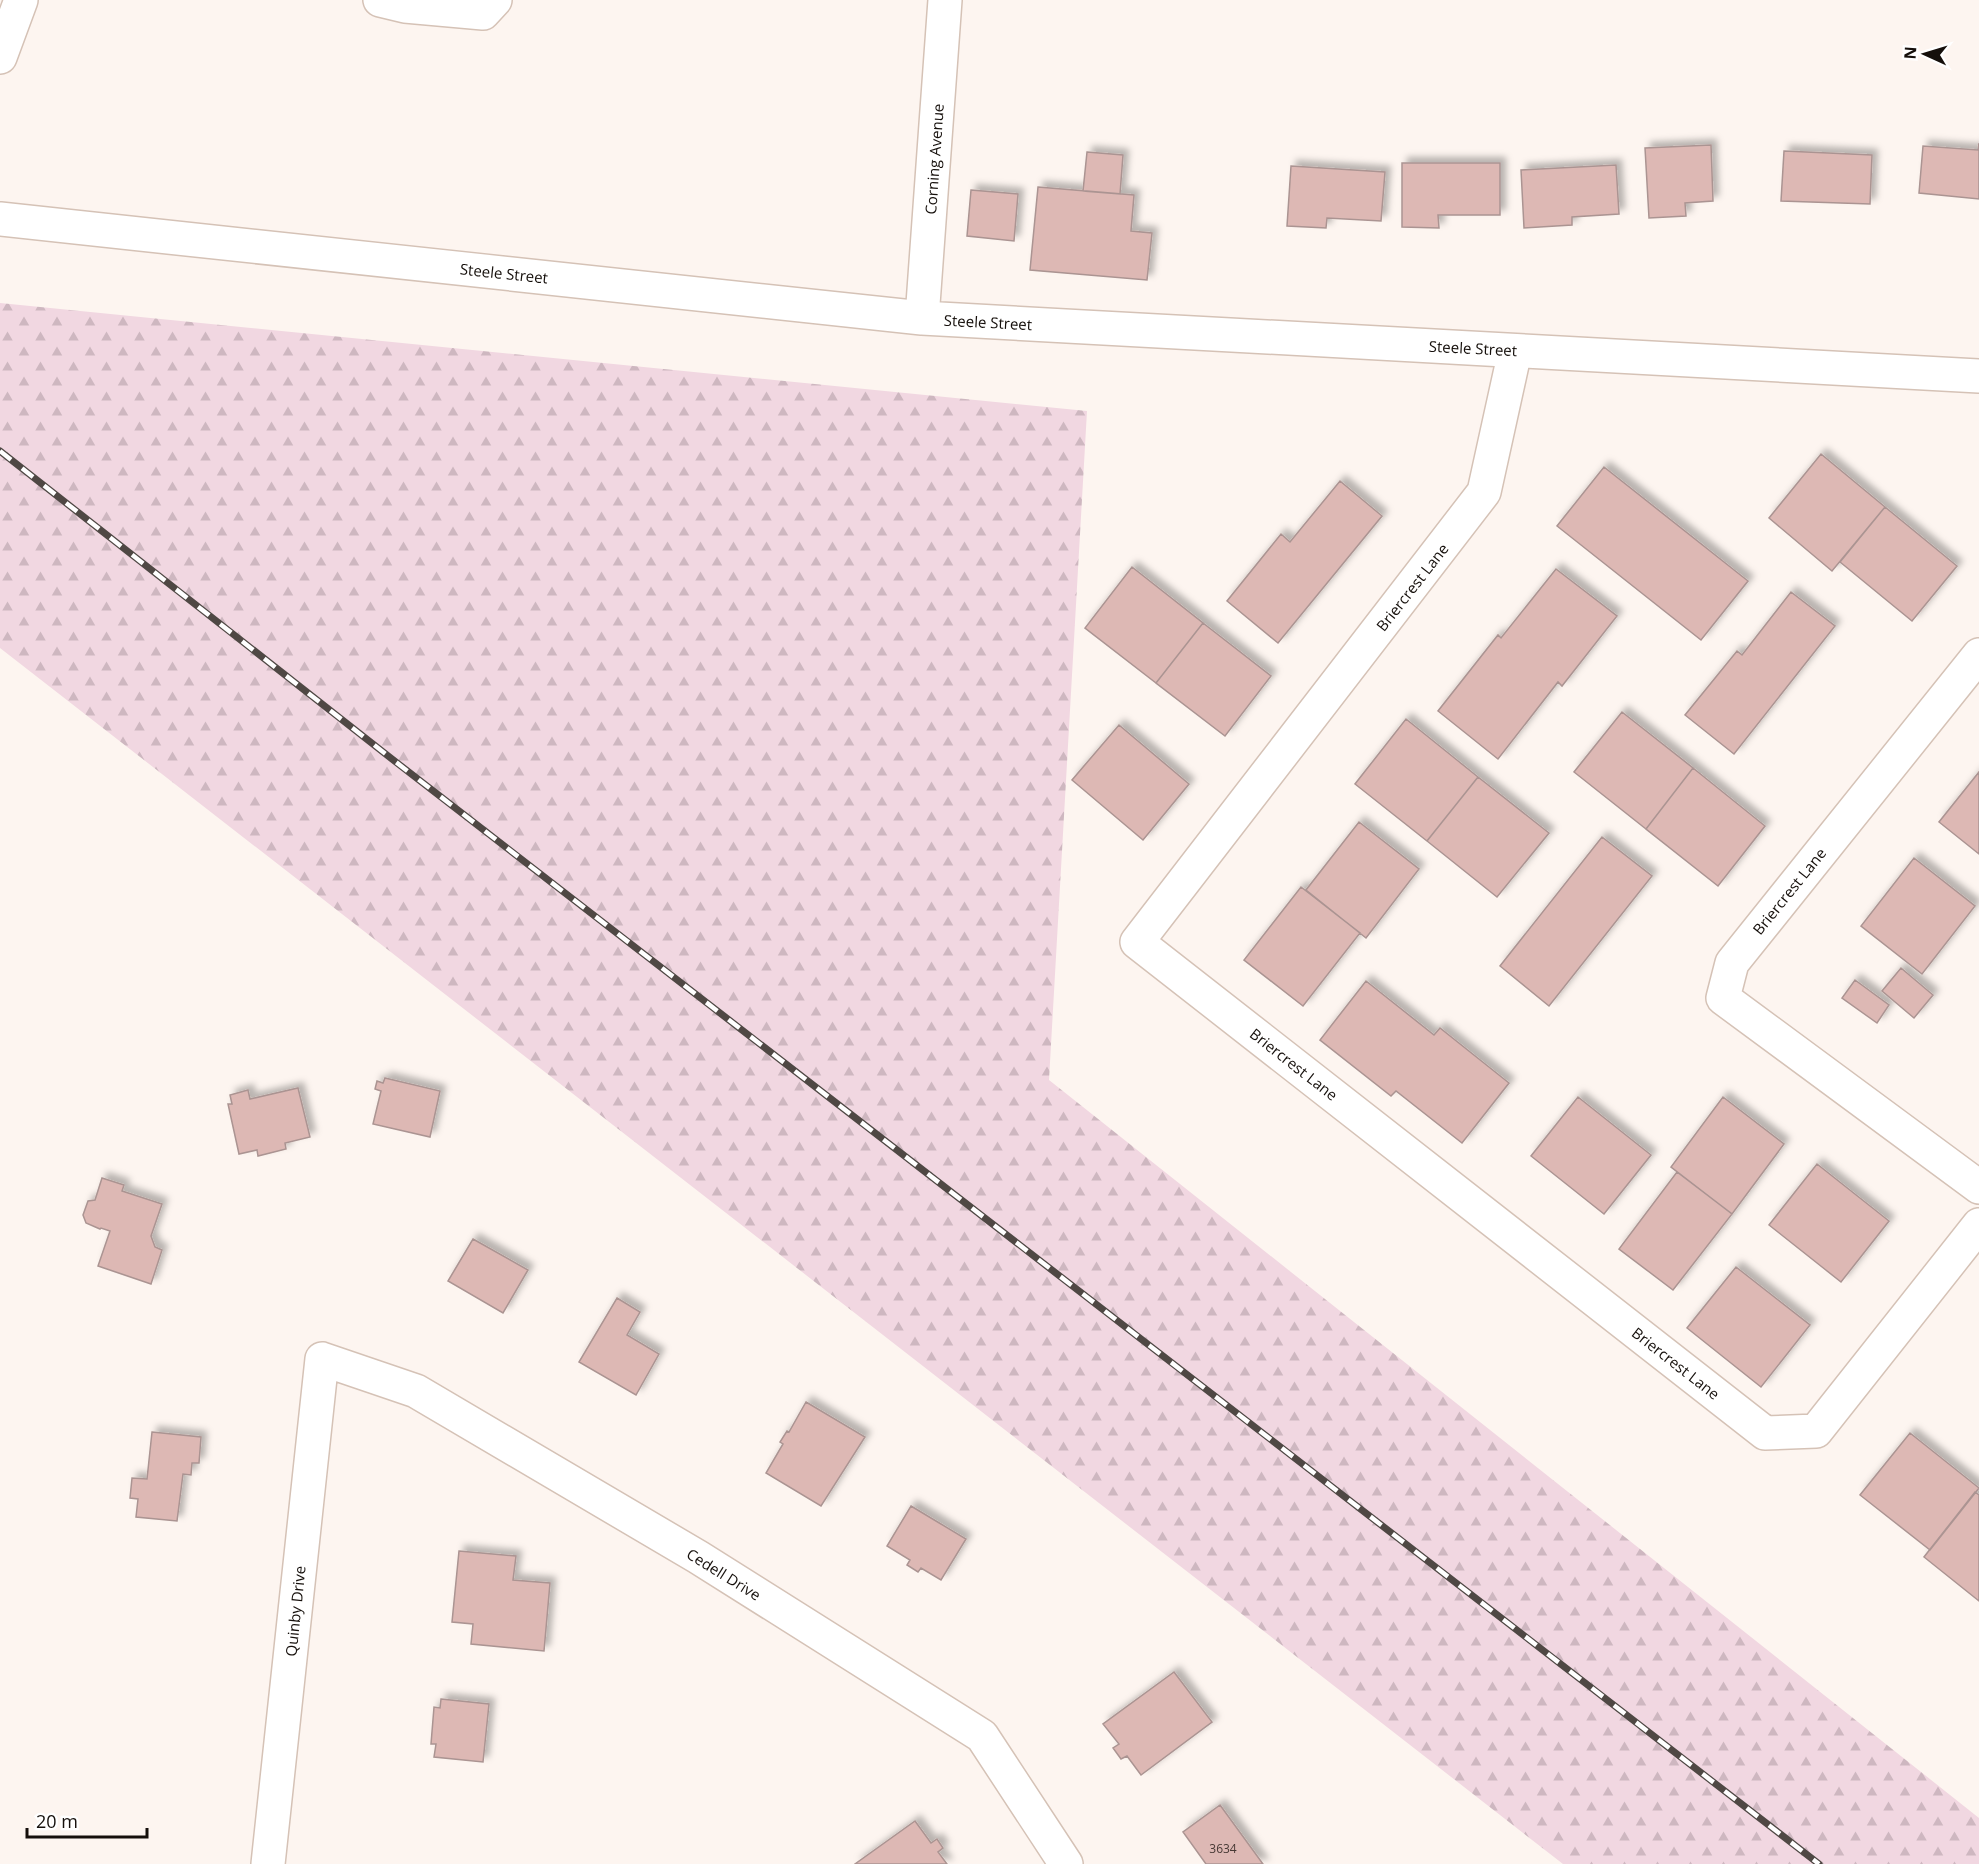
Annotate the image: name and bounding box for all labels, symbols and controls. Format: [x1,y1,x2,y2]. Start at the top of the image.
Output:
north arrow [1895,24,1955,84]
text: N [1899,46,1921,60]
street label: Corning Avenue [920,103,948,215]
street label: Steele Street [459,258,549,288]
street label: Steele Street [943,310,1033,334]
street label: Steele Street [1428,336,1518,360]
street label: Briercrest Lane [1371,539,1453,635]
street label: Briercrest Lane [1748,843,1830,939]
street label: Briercrest Lane [1246,1023,1342,1105]
street label: Briercrest Lane [1628,1322,1724,1404]
street label: Cedell Drive [683,1543,765,1605]
street label: Quinby Drive [280,1565,310,1657]
scale bar [27,1801,147,1839]
text: 20 m [36,1809,78,1833]
house number: 3634 [1209,1840,1237,1857]

